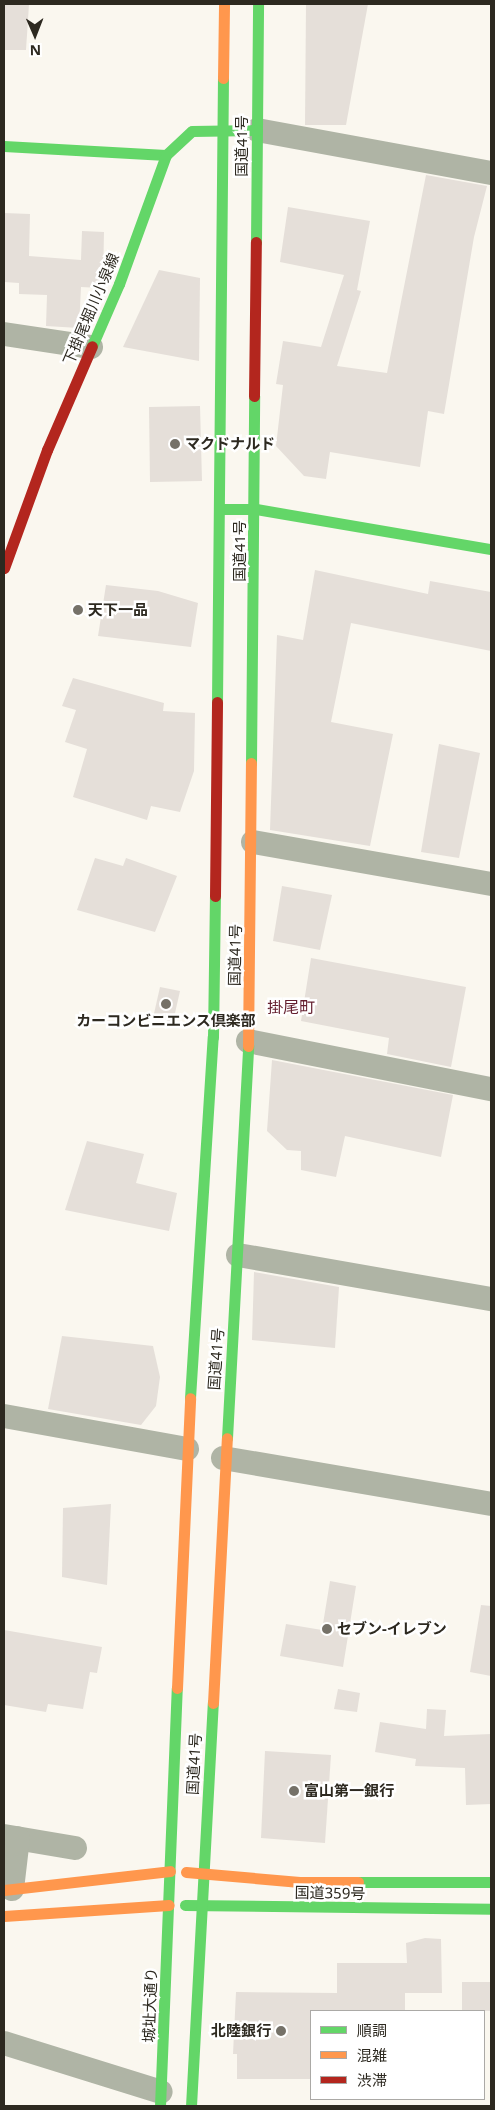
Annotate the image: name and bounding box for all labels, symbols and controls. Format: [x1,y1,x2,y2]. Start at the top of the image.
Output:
north arrow [10,10,60,60]
text: N [29,41,41,60]
street label: 国道41号 [233,115,251,177]
street label: 下掛尾堀川小泉線 [59,250,123,368]
place label: マクドナルド [185,435,275,453]
marker: マクドナルド [169,438,181,450]
street label: 国道41号 [231,520,249,582]
place label: 天下一品 [88,601,148,619]
marker: 天下一品 [72,604,84,616]
street label: 国道41号 [225,924,245,986]
district label: 掛尾町 [267,997,315,1017]
marker: カーコンビニエンス倶楽部 [160,998,172,1010]
place label: カーコンビニエンス倶楽部 [76,1012,256,1030]
street label: 国道41号 [205,1327,227,1391]
place label: セブン-イレブン [337,1620,447,1638]
marker: セブン-イレブン [321,1623,333,1635]
street label: 国道41号 [183,1732,205,1796]
place label: 富山第一銀行 [304,1782,394,1800]
marker: 富山第一銀行 [288,1785,300,1797]
street label: 国道359号 [294,1883,366,1903]
street label: 城址大通り [140,1967,160,2043]
legend [310,2010,485,2100]
text: 順調 [357,2020,387,2040]
place label: 北陸銀行 [211,2022,271,2040]
marker: 北陸銀行 [275,2025,287,2037]
text: 混雑 [357,2045,387,2065]
text: 渋滞 [357,2070,387,2090]

